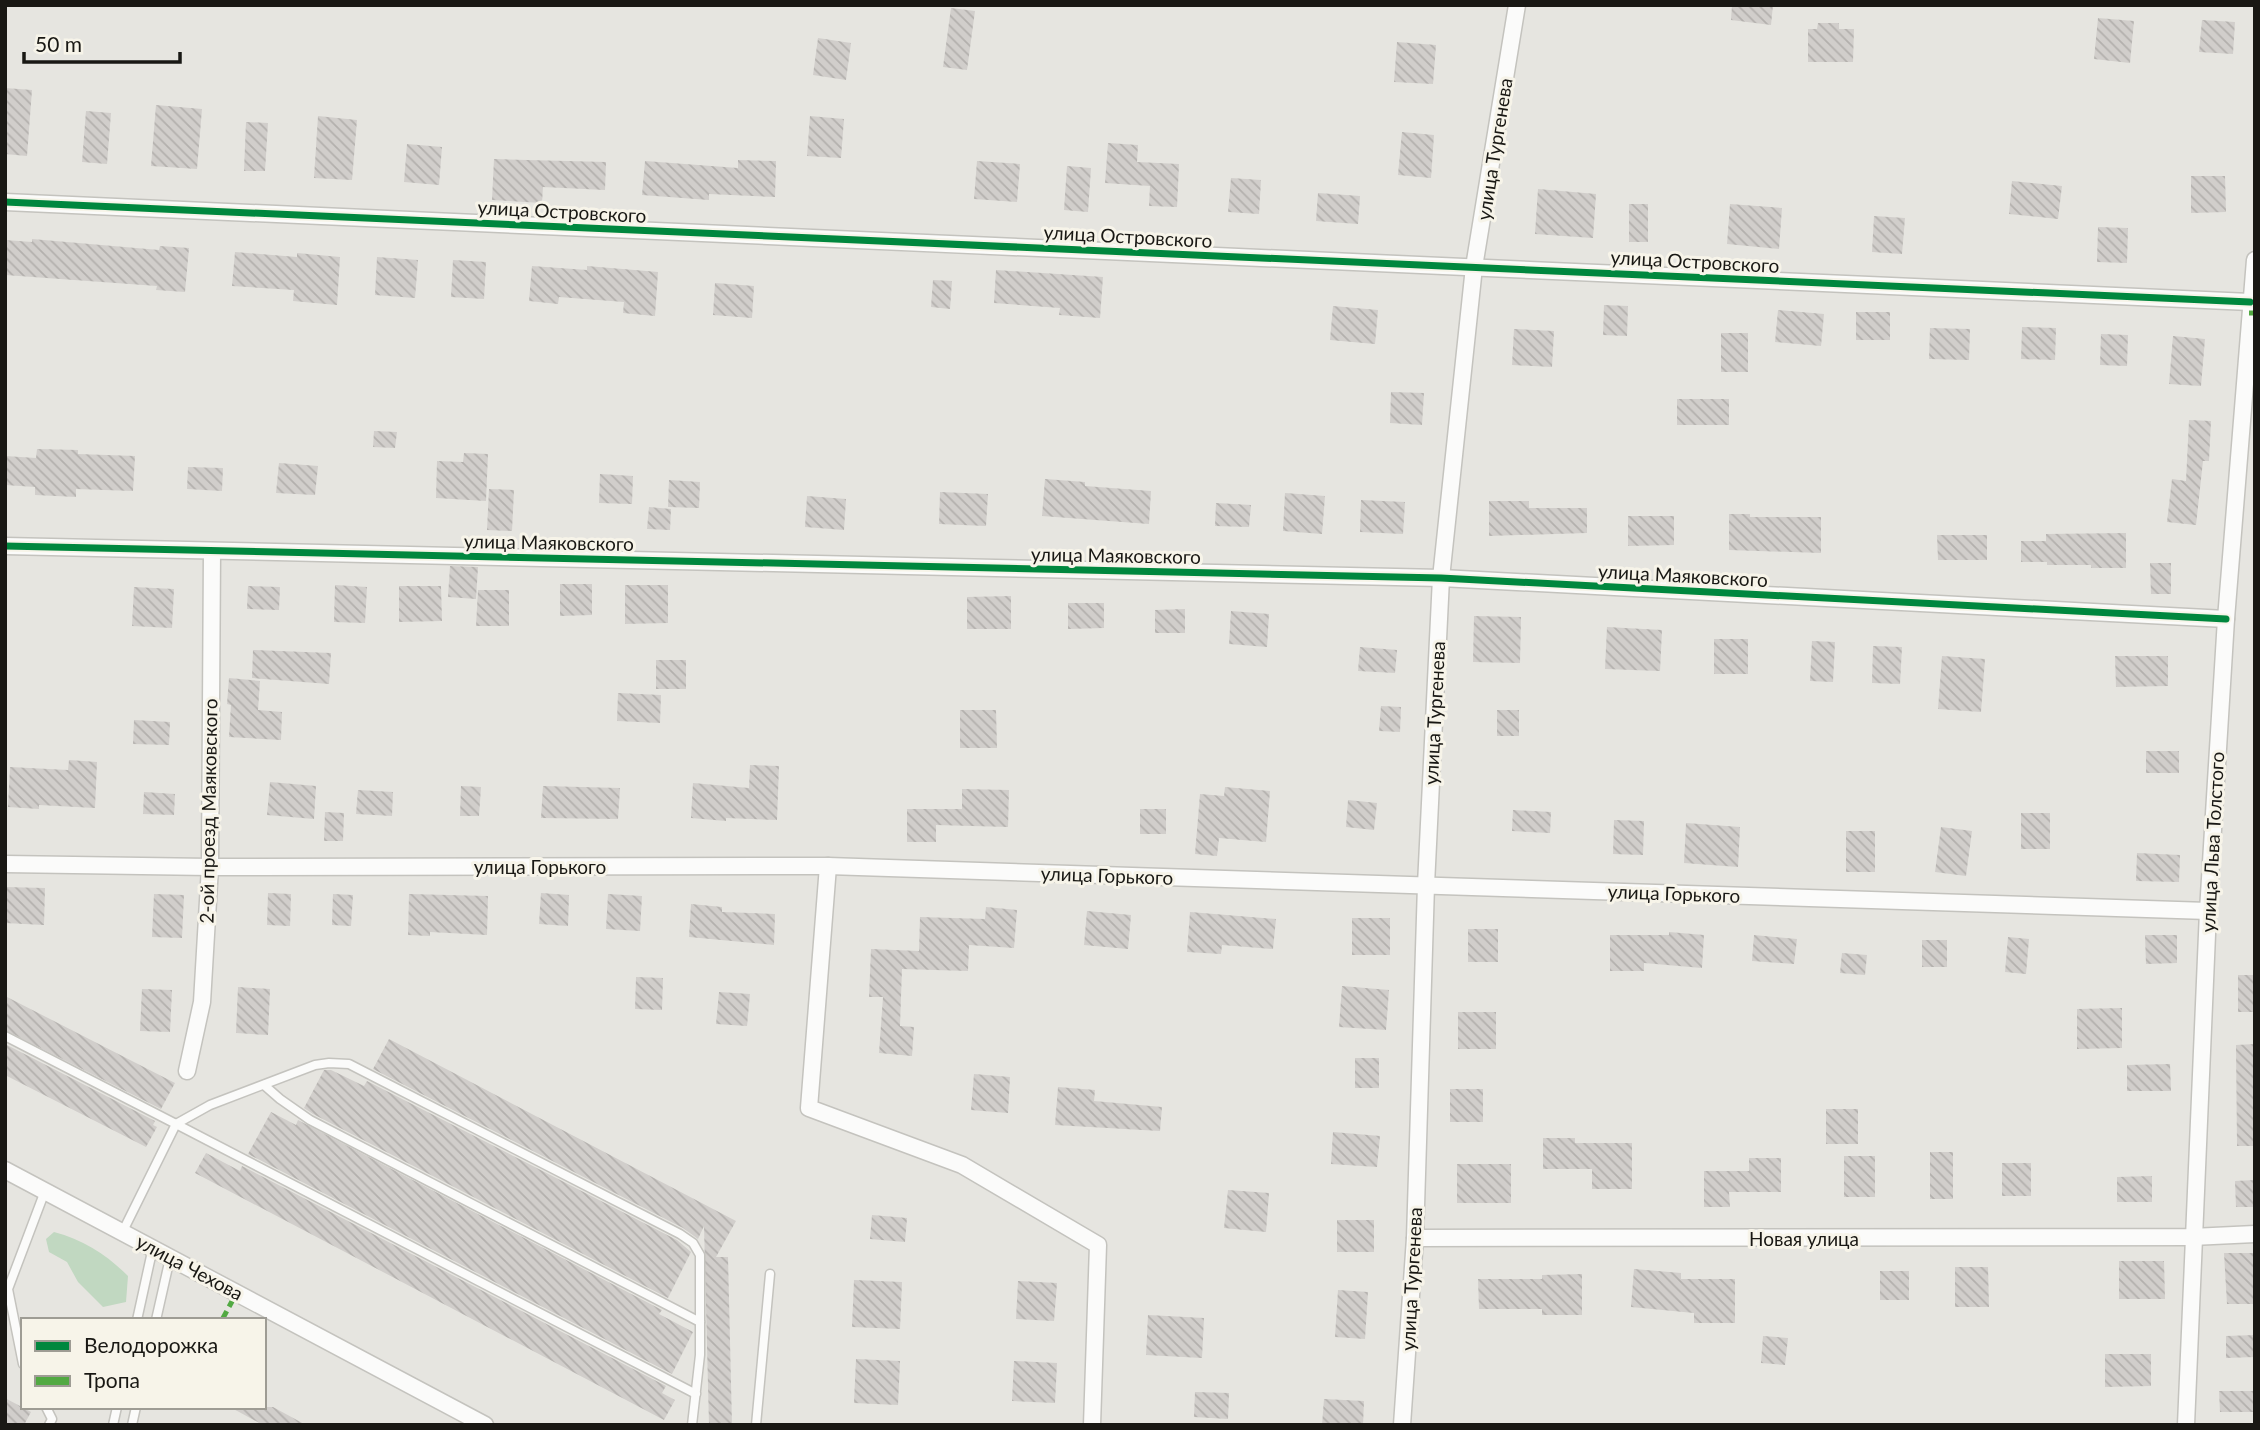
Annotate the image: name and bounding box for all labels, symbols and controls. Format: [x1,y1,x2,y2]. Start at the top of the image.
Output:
scale bar [24,21,180,65]
text: 50 m [35,31,82,56]
street label: улица Тургенева [1471,76,1517,222]
street label: улица Островского [477,195,647,227]
street label: улица Островского [1043,220,1213,252]
street label: улица Островского [1610,245,1780,277]
street label: улица Маяковского [464,529,634,555]
street label: улица Маяковского [1031,542,1201,568]
street label: улица Маяковского [1597,559,1769,591]
street label: улица Тургенева [1419,641,1449,785]
street label: 2-ой проезд Маяковского [195,698,221,924]
street label: улица Льва Толстого [2196,751,2228,933]
street label: улица Горького [474,855,606,878]
street label: улица Горького [1040,861,1174,889]
street label: улица Горького [1607,879,1741,907]
street label: улица Тургенева [1396,1207,1426,1351]
street label: Новая улица [1749,1227,1859,1250]
street label: улица Чехова [133,1229,247,1305]
legend [21,1318,266,1409]
text: Велодорожка [84,1332,218,1357]
text: Тропа [84,1367,140,1392]

